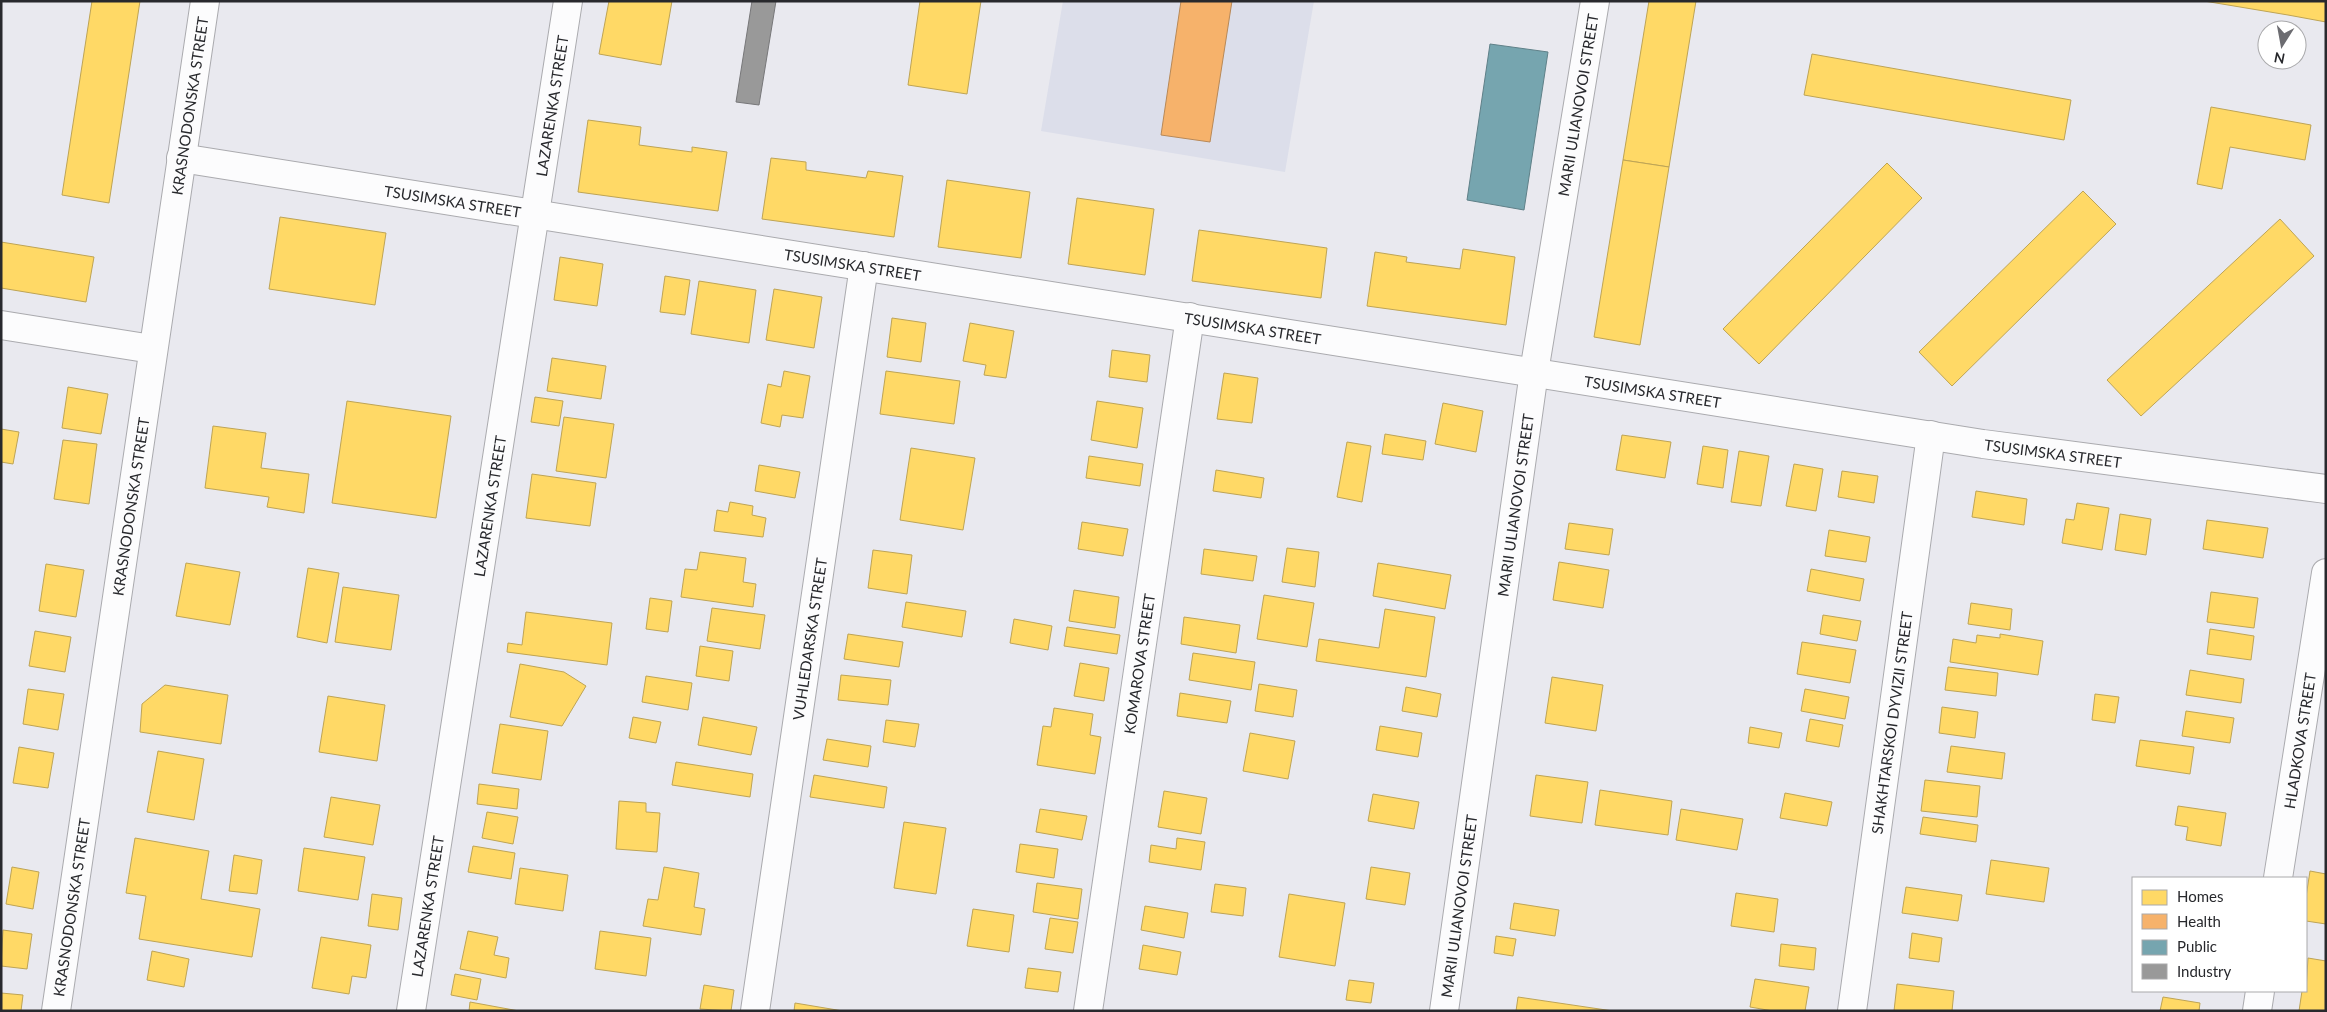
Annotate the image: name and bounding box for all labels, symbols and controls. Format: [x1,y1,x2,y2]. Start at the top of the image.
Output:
street label: MARII ULIANOVOI STREET [1554,12,1602,197]
street label: KRASNODONSKA STREET [167,15,212,196]
north arrow [2257,20,2307,70]
street label: LAZARENKA STREET [532,34,572,178]
text: N [2273,49,2286,68]
street label: TSUSIMSKA STREET [383,181,523,221]
street label: TSUSIMSKA STREET [783,245,923,284]
street label: TSUSIMSKA STREET [1183,308,1323,348]
street label: TSUSIMSKA STREET [1583,372,1723,411]
street label: MARII ULIANOVOI STREET [1493,412,1537,598]
street label: KRASNODONSKA STREET [108,416,153,597]
street label: LAZARENKA STREET [470,434,509,578]
street label: TSUSIMSKA STREET [1983,435,2123,471]
street label: VUHLEDARSKA STREET [789,556,830,721]
street label: KOMAROVA STREET [1120,592,1158,735]
street label: SHAKHTARSKOI DYVIZII STREET [1867,610,1916,835]
street label: HLADKOVA STREET [2280,671,2319,810]
street label: MARII ULIANOVOI STREET [1437,813,1481,999]
street label: KRASNODONSKA STREET [49,817,93,998]
street label: LAZARENKA STREET [407,834,447,978]
legend [2132,877,2307,992]
text: Homes [2177,887,2223,905]
text: Health [2177,912,2221,930]
text: Public [2177,937,2217,955]
text: Industry [2177,962,2232,980]

